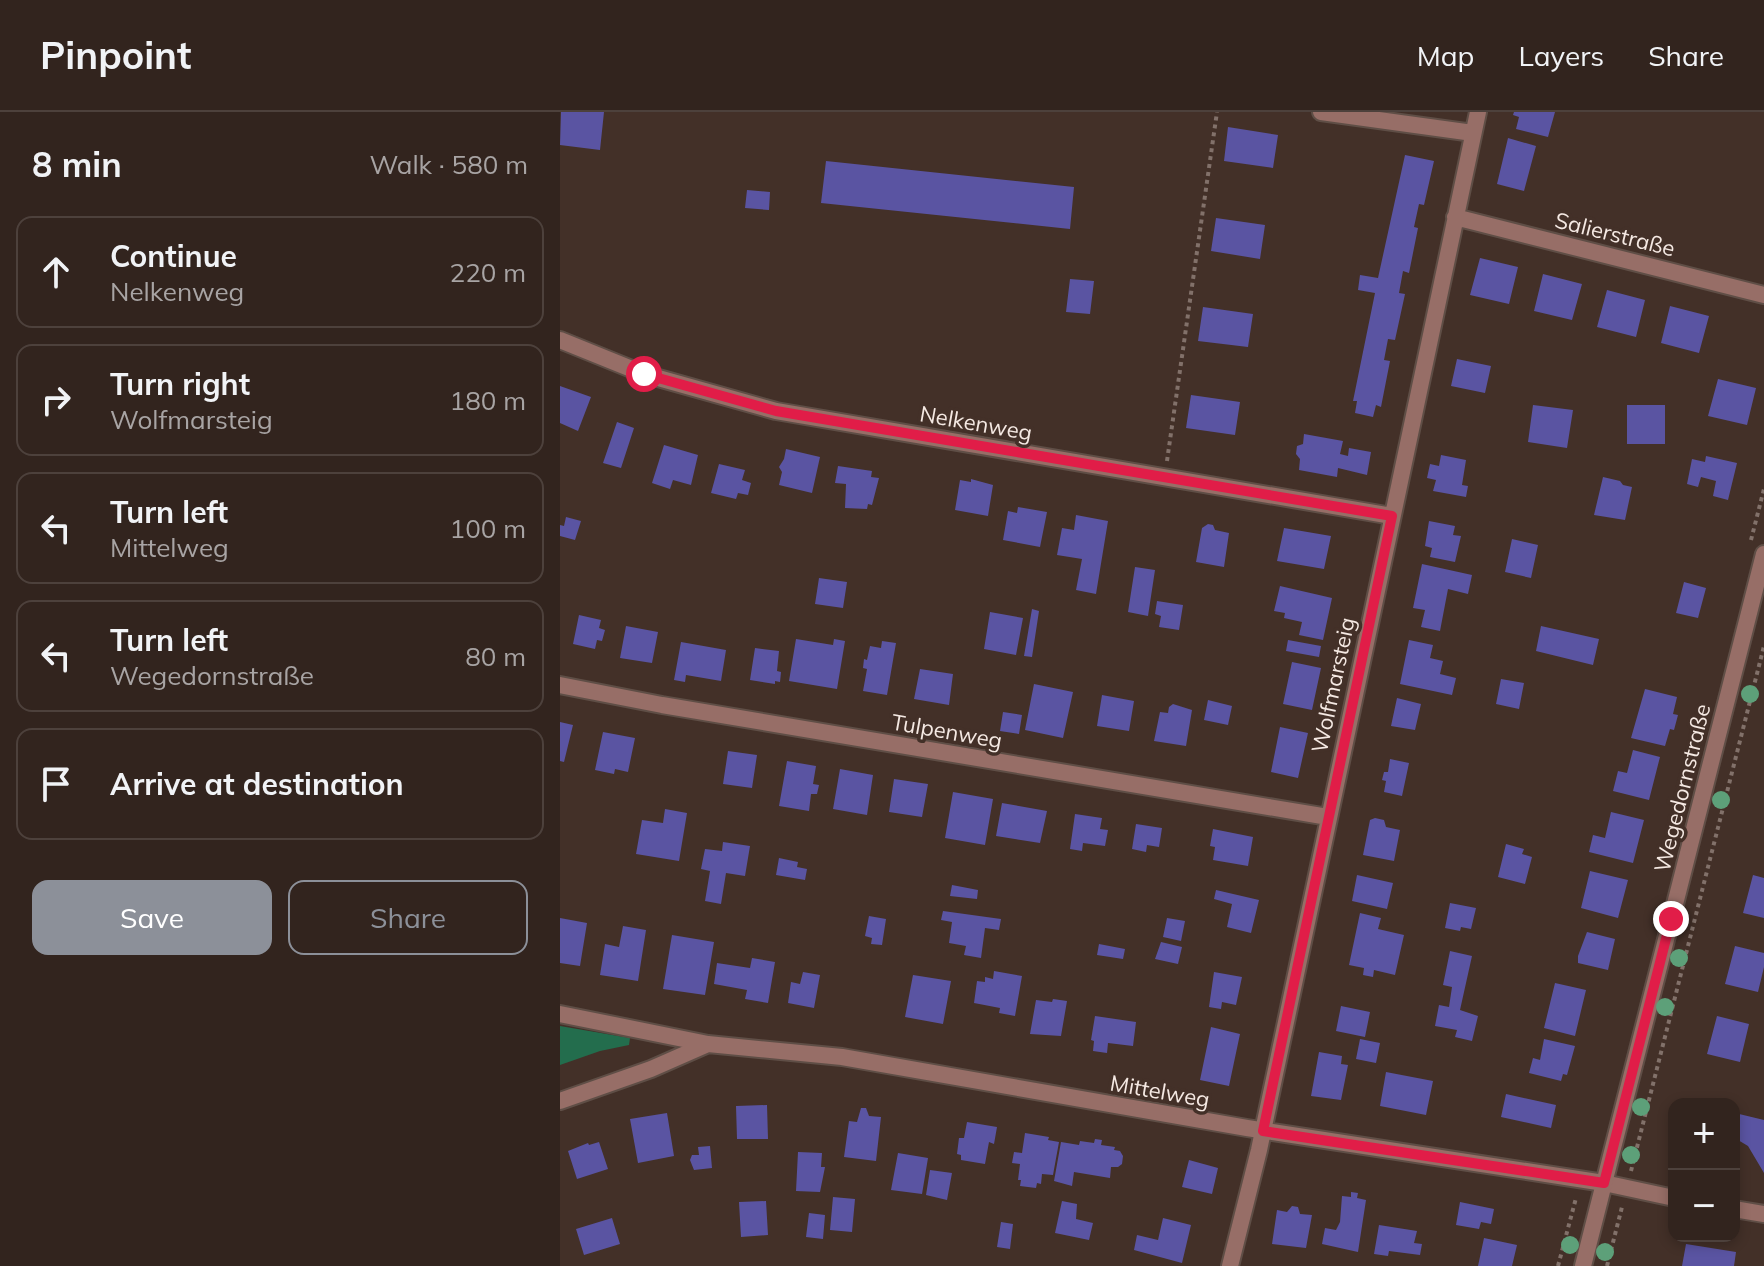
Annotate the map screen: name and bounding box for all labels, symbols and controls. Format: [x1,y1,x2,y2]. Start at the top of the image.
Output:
text: Pinpoint [40,31,191,79]
text: Map [1417,38,1474,73]
text: Layers [1518,38,1604,73]
text: Share [1648,38,1724,73]
text: 8 min [32,143,122,186]
text: Walk · 580 m [369,148,528,181]
street label: Salierstraße [1552,206,1678,262]
text: Continue [110,237,237,275]
icon: ahead [34,250,78,294]
text: 220 m [450,256,526,289]
text: Nelkenweg [110,275,244,308]
route start [626,356,662,392]
text: Turn right [110,365,250,403]
icon: right [34,378,78,422]
text: 180 m [450,384,526,417]
street label: Nelkenweg [918,399,1034,447]
text: Wolfmarsteig [110,403,273,436]
text: Turn left [110,493,228,531]
icon: left [34,506,78,550]
text: 100 m [450,512,526,545]
text: Mittelweg [110,531,229,564]
street label: Wolfmarsteig [1305,615,1361,755]
text: Turn left [110,621,228,659]
icon: left [34,634,78,678]
text: 80 m [465,640,526,673]
text: Wegedornstraße [110,659,314,692]
street label: Wegedornstraße [1648,701,1716,875]
street label: Tulpenweg [890,708,1004,754]
icon: arrive [34,762,78,806]
text: Arrive at destination [110,765,404,803]
button: Save [32,880,272,955]
button: Share [288,880,528,955]
route end [1653,901,1689,937]
street label: Mittelweg [1108,1068,1212,1114]
map controls [1668,1098,1740,1242]
button: + [1668,1098,1740,1170]
button: − [1668,1170,1740,1242]

